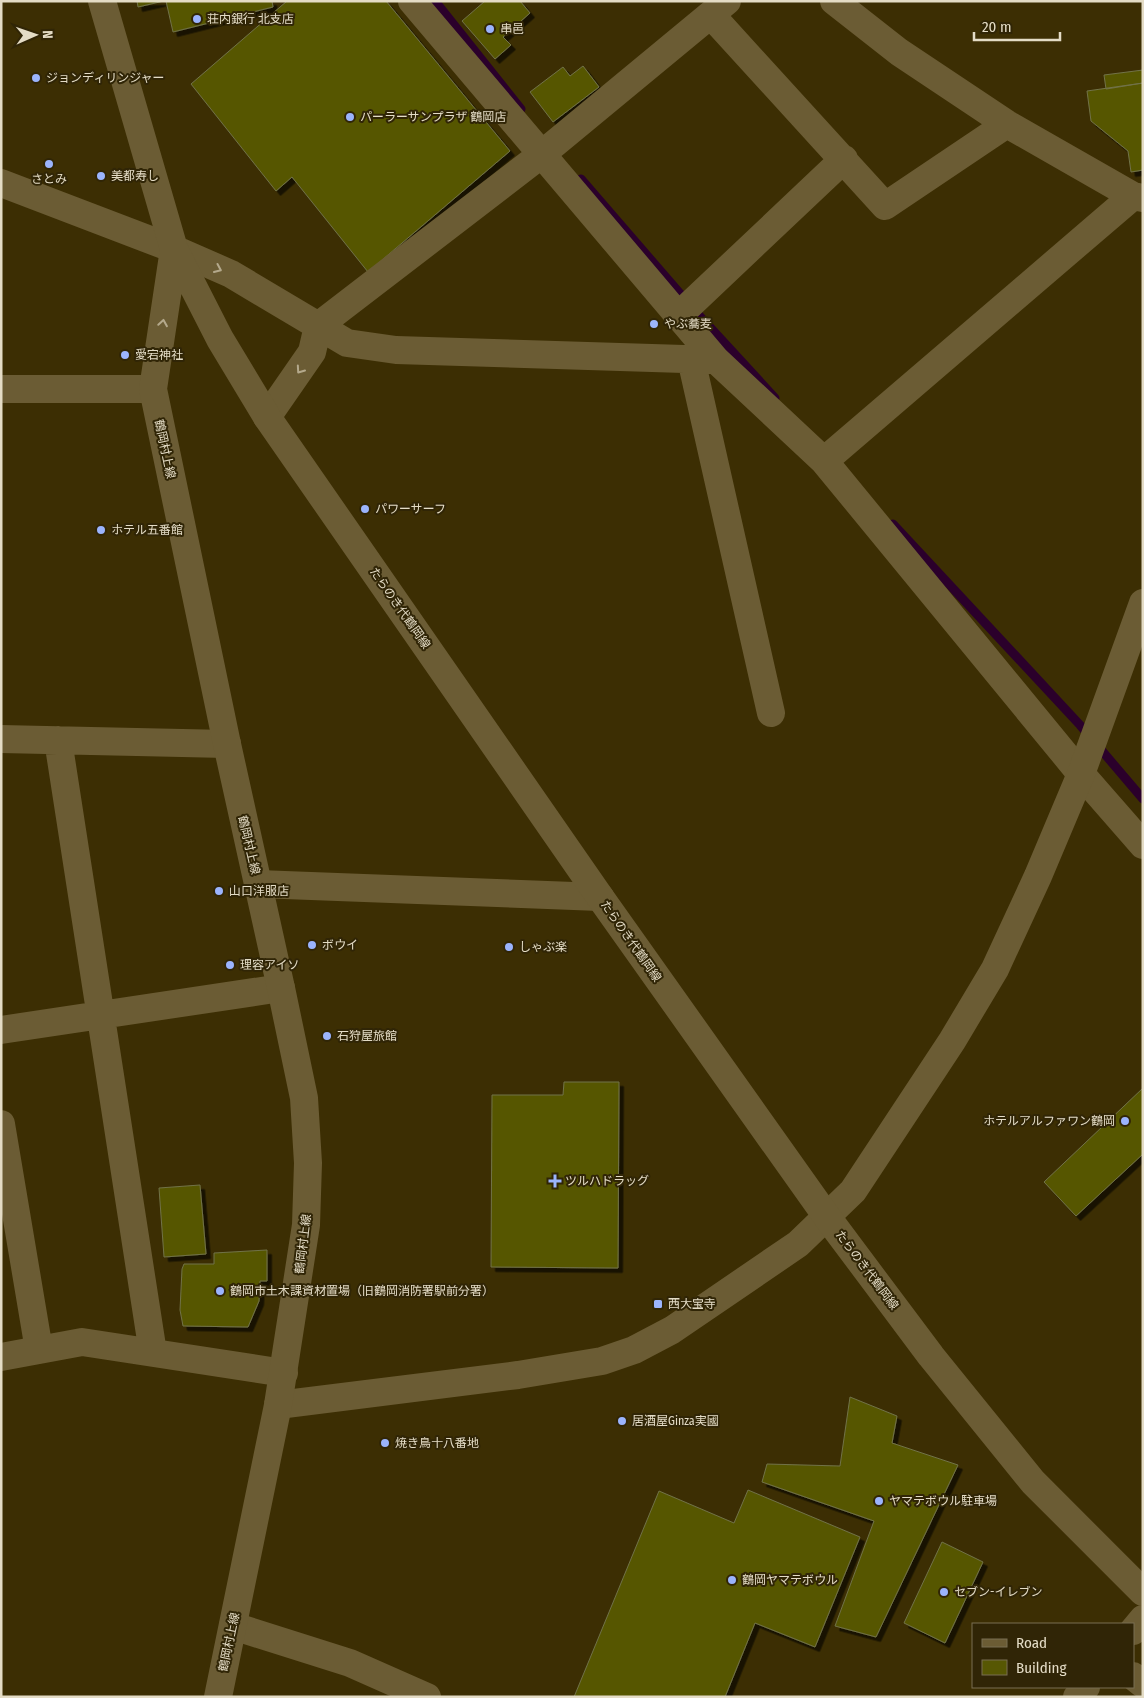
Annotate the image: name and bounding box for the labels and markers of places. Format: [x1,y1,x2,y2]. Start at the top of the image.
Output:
place label: 荘内銀行 北支店 [207,12,294,26]
marker: 荘内銀行 北支店 [191,13,203,25]
place label: 串邑 [500,22,524,36]
marker: 串邑 [484,23,496,35]
place label: ジョンディリンジャー [46,71,165,85]
marker: ジョンディリンジャー [30,72,42,84]
place label: パーラーサンプラザ 鶴岡店 [360,110,506,124]
marker: パーラーサンプラザ 鶴岡店 [344,111,356,123]
marker: さとみ [43,158,55,170]
place label: 美都寿し [111,169,159,183]
marker: 美都寿し [95,170,107,182]
place label: さとみ [31,172,67,186]
place label: やぶ蕎麦 [664,317,712,331]
marker: やぶ蕎麦 [648,318,660,330]
place label: 愛宕神社 [135,348,183,362]
marker: 愛宕神社 [119,349,131,361]
place label: パワーサーフ [375,502,446,516]
marker: パワーサーフ [359,503,371,515]
place label: ホテル五番館 [111,523,183,537]
marker: ホテル五番館 [95,524,107,536]
place label: 山口洋服店 [229,884,289,898]
marker: 山口洋服店 [213,885,225,897]
place label: ボウイ [322,938,358,952]
marker: ボウイ [306,939,318,951]
place label: しゃぶ楽 [519,940,567,954]
marker: しゃぶ楽 [503,941,515,953]
place label: 理容アイソ [240,958,299,972]
marker: 理容アイソ [224,959,236,971]
place label: 石狩屋旅館 [337,1029,397,1043]
marker: 石狩屋旅館 [321,1030,333,1042]
place label: ホテルアルファワン鶴岡 [983,1114,1115,1128]
marker: ホテルアルファワン鶴岡 [1119,1115,1131,1127]
place label: ツルハドラッグ [565,1174,649,1188]
marker: ツルハドラッグ [549,1175,561,1187]
place label: 鶴岡市土木課資材置場（旧鶴岡消防署駅前分署） [230,1284,494,1298]
marker: 鶴岡市土木課資材置場（旧鶴岡消防署駅前分署） [214,1285,226,1297]
place label: 西大宝寺 [668,1297,716,1311]
marker: 西大宝寺 [652,1298,664,1310]
place label: 居酒屋Ginza実國 [632,1414,719,1428]
marker: 居酒屋Ginza実國 [616,1415,628,1427]
place label: 焼き鳥十八番地 [395,1436,479,1450]
marker: 焼き鳥十八番地 [379,1437,391,1449]
place label: ヤマテボウル駐車場 [889,1494,997,1508]
marker: ヤマテボウル駐車場 [873,1495,885,1507]
place label: 鶴岡ヤマテボウル [742,1573,838,1587]
marker: 鶴岡ヤマテボウル [726,1574,738,1586]
place label: セブン-イレブン [954,1585,1042,1599]
marker: セブン-イレブン [938,1586,950,1598]

